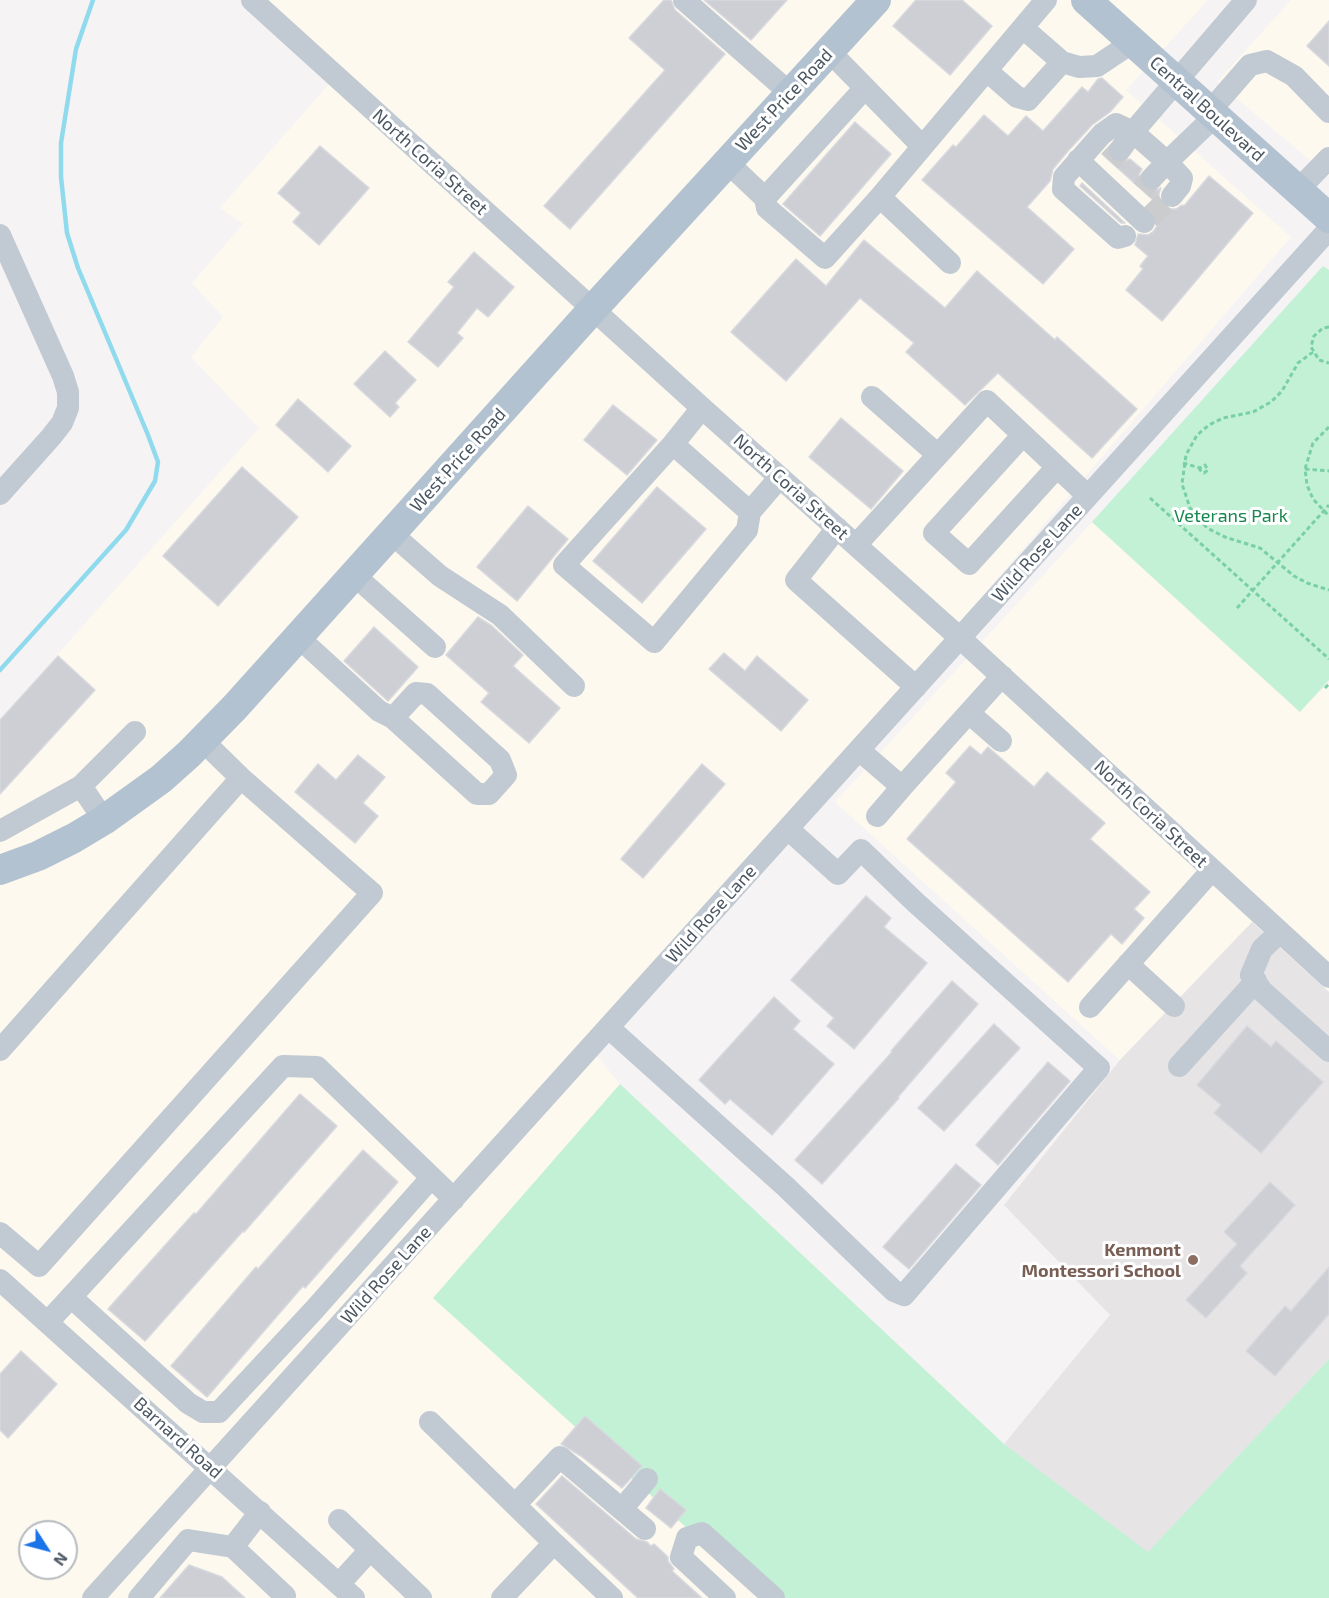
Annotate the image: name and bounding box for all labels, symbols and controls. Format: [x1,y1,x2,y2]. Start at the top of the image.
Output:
street label: West Price Road [731,44,837,156]
street label: Central Boulevard [1145,52,1269,166]
street label: North Coria Street [368,105,492,219]
street label: West Price Road [406,404,510,516]
street label: North Coria Street [729,430,853,544]
street label: Wild Rose Lane [987,499,1087,607]
park label: Veterans Park [1174,505,1288,527]
street label: North Coria Street [1090,756,1212,872]
street label: Wild Rose Lane [661,860,761,968]
street label: Wild Rose Lane [336,1221,436,1329]
place label: Kenmont Montessori School [1022,1239,1181,1282]
marker: Kenmont Montessori School [1186,1253,1200,1267]
street label: Barnard Road [129,1393,227,1483]
north arrow [18,1520,78,1580]
text: N [50,1549,72,1570]

